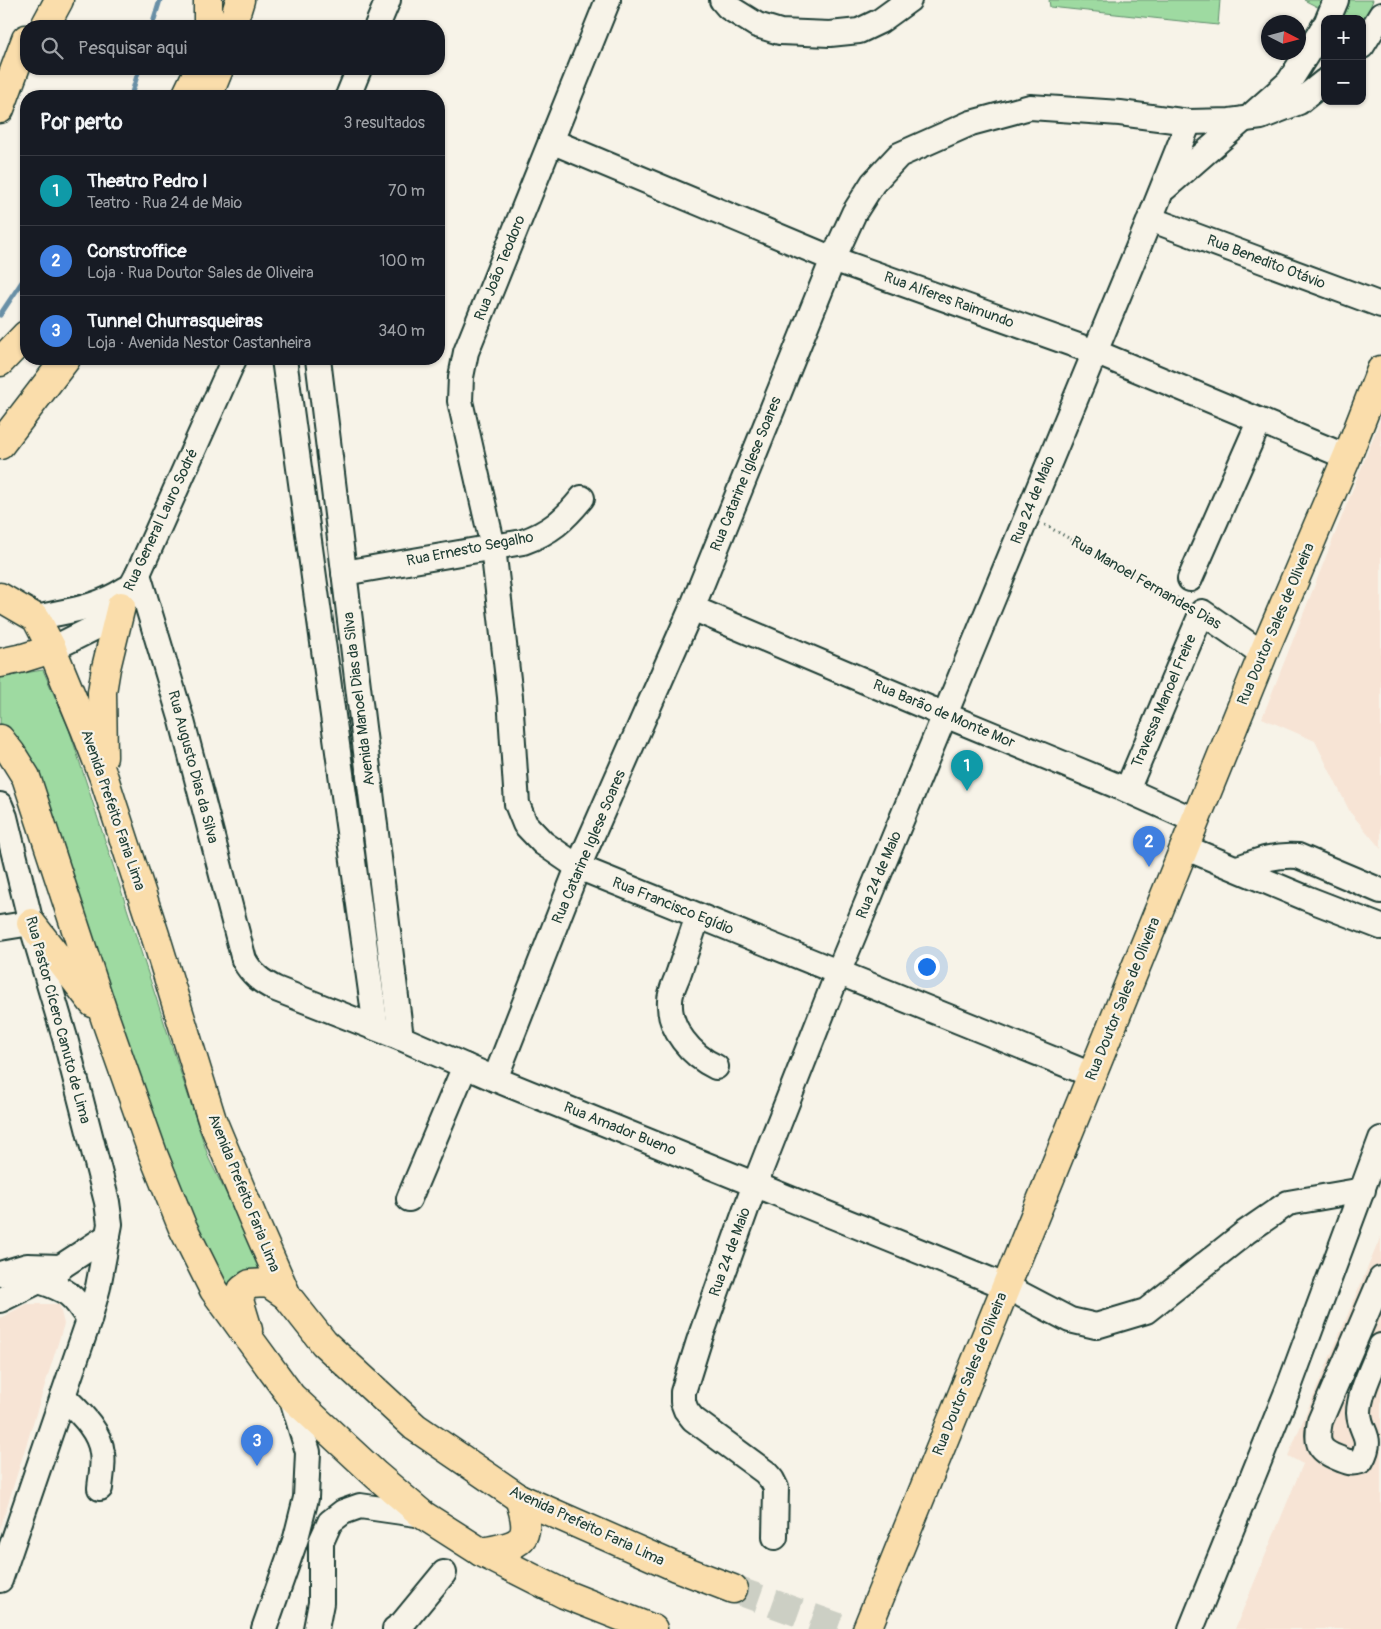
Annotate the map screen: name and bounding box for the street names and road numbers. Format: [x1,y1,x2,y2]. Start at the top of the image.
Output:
street label: Rua João Teodoro [470,213,530,323]
street label: Rua Benedito Otávio [1204,231,1328,293]
street label: Rua Alferes Raimundo [881,268,1017,332]
street label: Rua Catarine Iglese Soares [706,394,786,554]
street label: Rua General Lauro Sodré [120,446,202,594]
street label: Rua 24 de Maio [1007,453,1059,547]
street label: Rua Ernesto Segalho [405,527,535,571]
street label: Rua Manoel Fernandes Dias [1068,532,1225,634]
street label: Rua Doutor Sales de Oliveira [1233,540,1319,708]
street label: Avenida Manoel Dias da Silva [339,611,379,787]
street label: Travessa Manoel Freire [1127,631,1201,771]
street label: Rua Barão de Monte Mor [870,675,1018,753]
street label: Rua Augusto Dias da Silva [163,688,223,846]
street label: Avenida Prefeito Faria Lima [77,727,149,893]
street label: Rua Catarine Iglese Soares [548,767,630,927]
street label: Rua 24 de Maio [852,828,906,922]
street label: Rua Francisco Egídio [609,873,737,939]
street label: Rua Pastor Cícero Canuto de Lima [21,914,95,1126]
street label: Rua Doutor Sales de Oliveira [1082,915,1164,1083]
street label: Rua Amador Bueno [561,1098,679,1160]
street label: Avenida Prefeito Faria Lima [204,1111,284,1275]
street label: Rua 24 de Maio [705,1205,755,1299]
street label: Rua Doutor Sales de Oliveira [929,1290,1011,1458]
street label: Avenida Prefeito Faria Lima [506,1482,668,1570]

